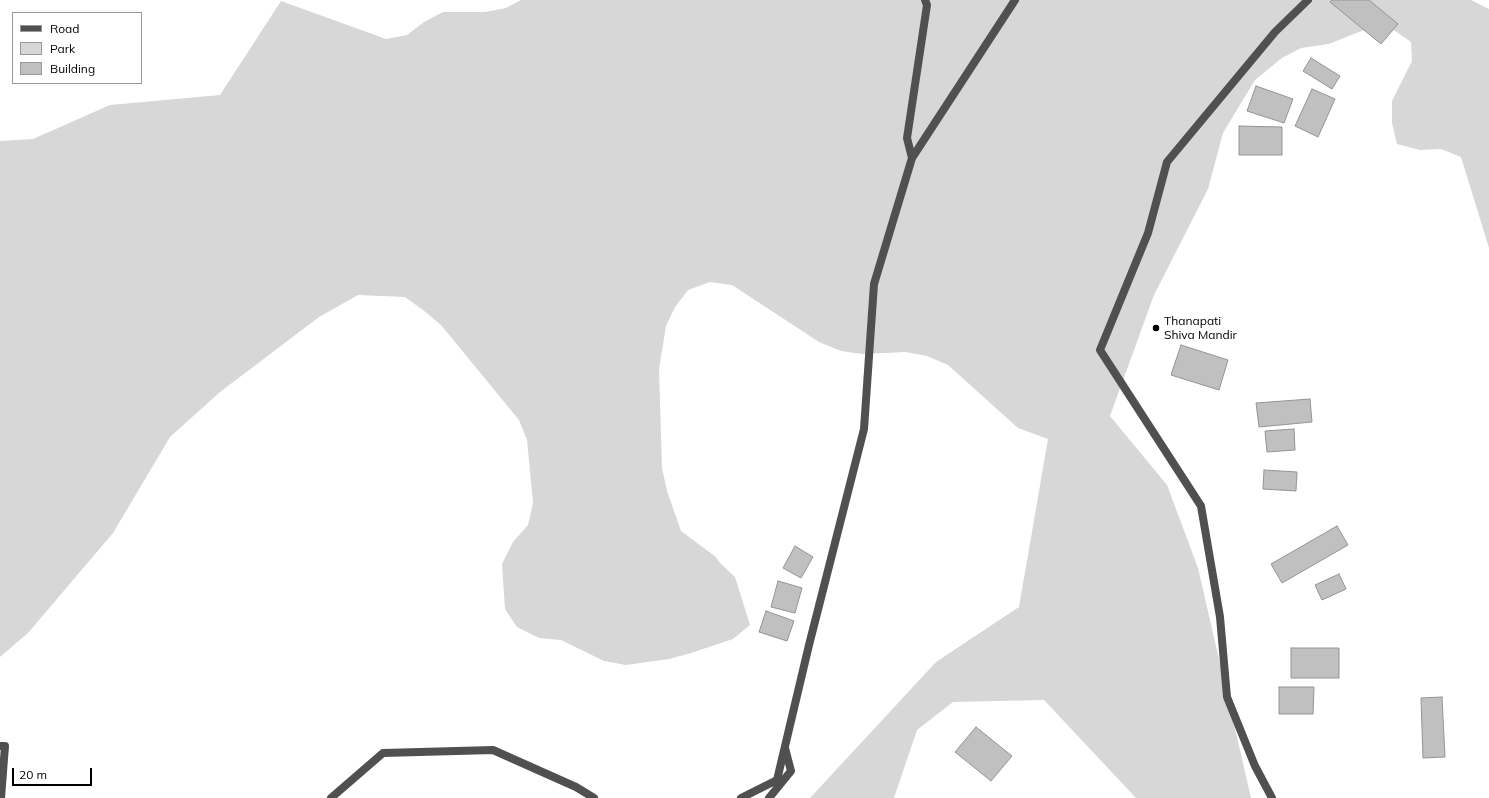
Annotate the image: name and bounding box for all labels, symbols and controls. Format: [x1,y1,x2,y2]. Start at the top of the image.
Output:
legend [12,12,142,84]
text: Road [50,21,79,36]
text: Park [50,41,75,56]
text: Building [50,61,95,76]
place label: Thanapati Shiva Mandir [1164,314,1237,342]
marker: Thanapati Shiva Mandir [1151,323,1161,333]
scale bar [14,760,94,786]
text: 20 m [19,767,47,782]

